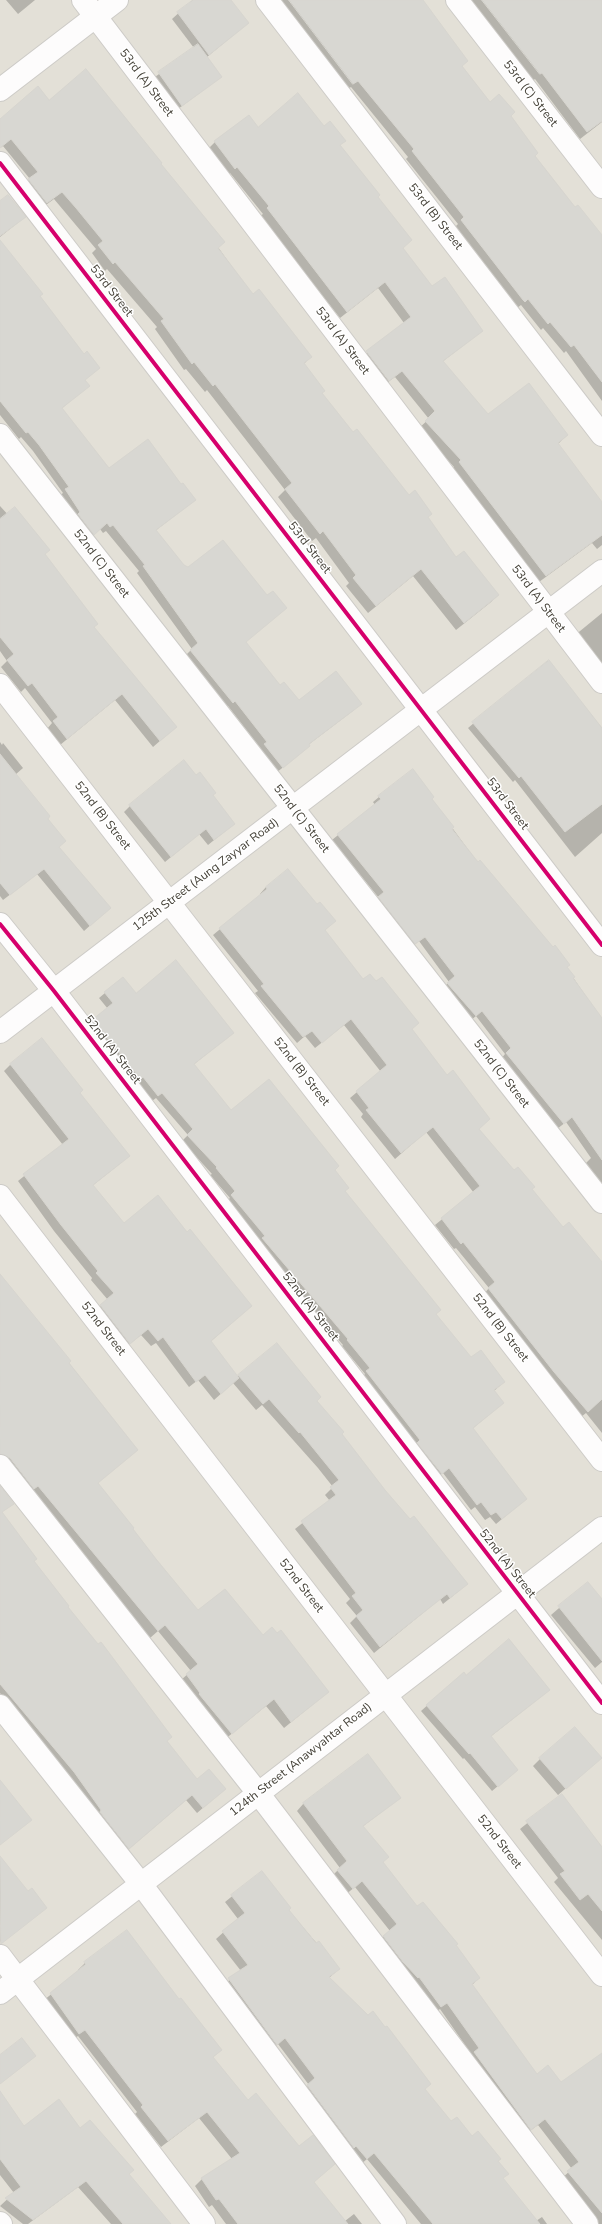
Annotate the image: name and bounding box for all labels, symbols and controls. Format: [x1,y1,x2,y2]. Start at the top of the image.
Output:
street label: 53rd (A) Street [116,46,176,120]
street label: 53rd (C) Street [500,58,560,130]
street label: 53rd (B) Street [405,181,465,253]
street label: 53rd Street [86,262,136,320]
street label: 53rd (A) Street [312,304,372,378]
street label: 53rd Street [284,519,334,577]
street label: 52nd (C) Street [70,527,132,601]
street label: 53rd (A) Street [508,562,568,636]
street label: 53rd Street [483,775,531,833]
street label: 52nd (B) Street [71,779,133,853]
street label: 52nd (C) Street [270,782,332,856]
street label: 125th Street (Aung Zayyar Road) [130,815,282,935]
street label: 52nd (A) Street [81,1013,143,1087]
street label: 52nd (B) Street [270,1035,332,1109]
street label: 52nd (C) Street [470,1037,532,1111]
street label: 52nd (A) Street [279,1270,341,1344]
street label: 52nd (B) Street [469,1291,531,1365]
street label: 52nd Street [78,1299,128,1359]
street label: 52nd (A) Street [476,1527,538,1601]
street label: 52nd Street [276,1556,326,1616]
street label: 124th Street (Anawyahtar Road) [227,1700,375,1820]
street label: 52nd Street [474,1812,524,1872]

